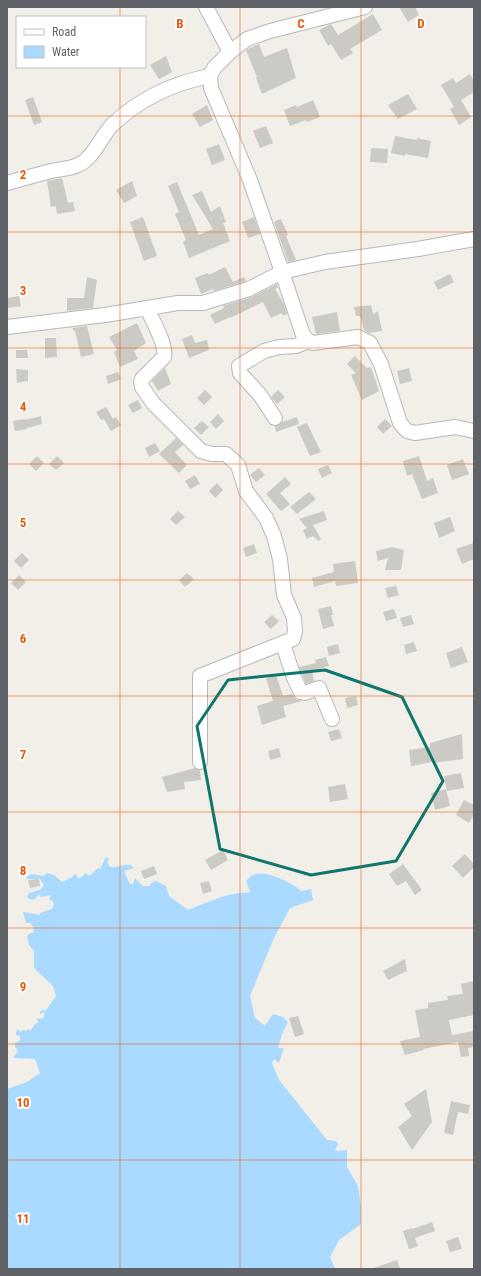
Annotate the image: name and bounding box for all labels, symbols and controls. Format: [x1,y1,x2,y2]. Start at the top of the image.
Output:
legend [16,16,146,68]
text: B [176,16,184,31]
text: C [297,16,305,31]
text: D [417,16,425,31]
text: Road [52,25,76,39]
text: Water [52,45,80,59]
text: 2 [20,167,27,182]
text: 3 [20,283,26,298]
text: 4 [20,399,27,414]
text: 5 [20,515,27,530]
text: 6 [20,631,27,646]
text: 7 [20,747,27,762]
text: 8 [20,863,26,878]
text: 9 [20,979,26,994]
text: 10 [16,1095,30,1110]
text: 11 [16,1211,30,1226]

